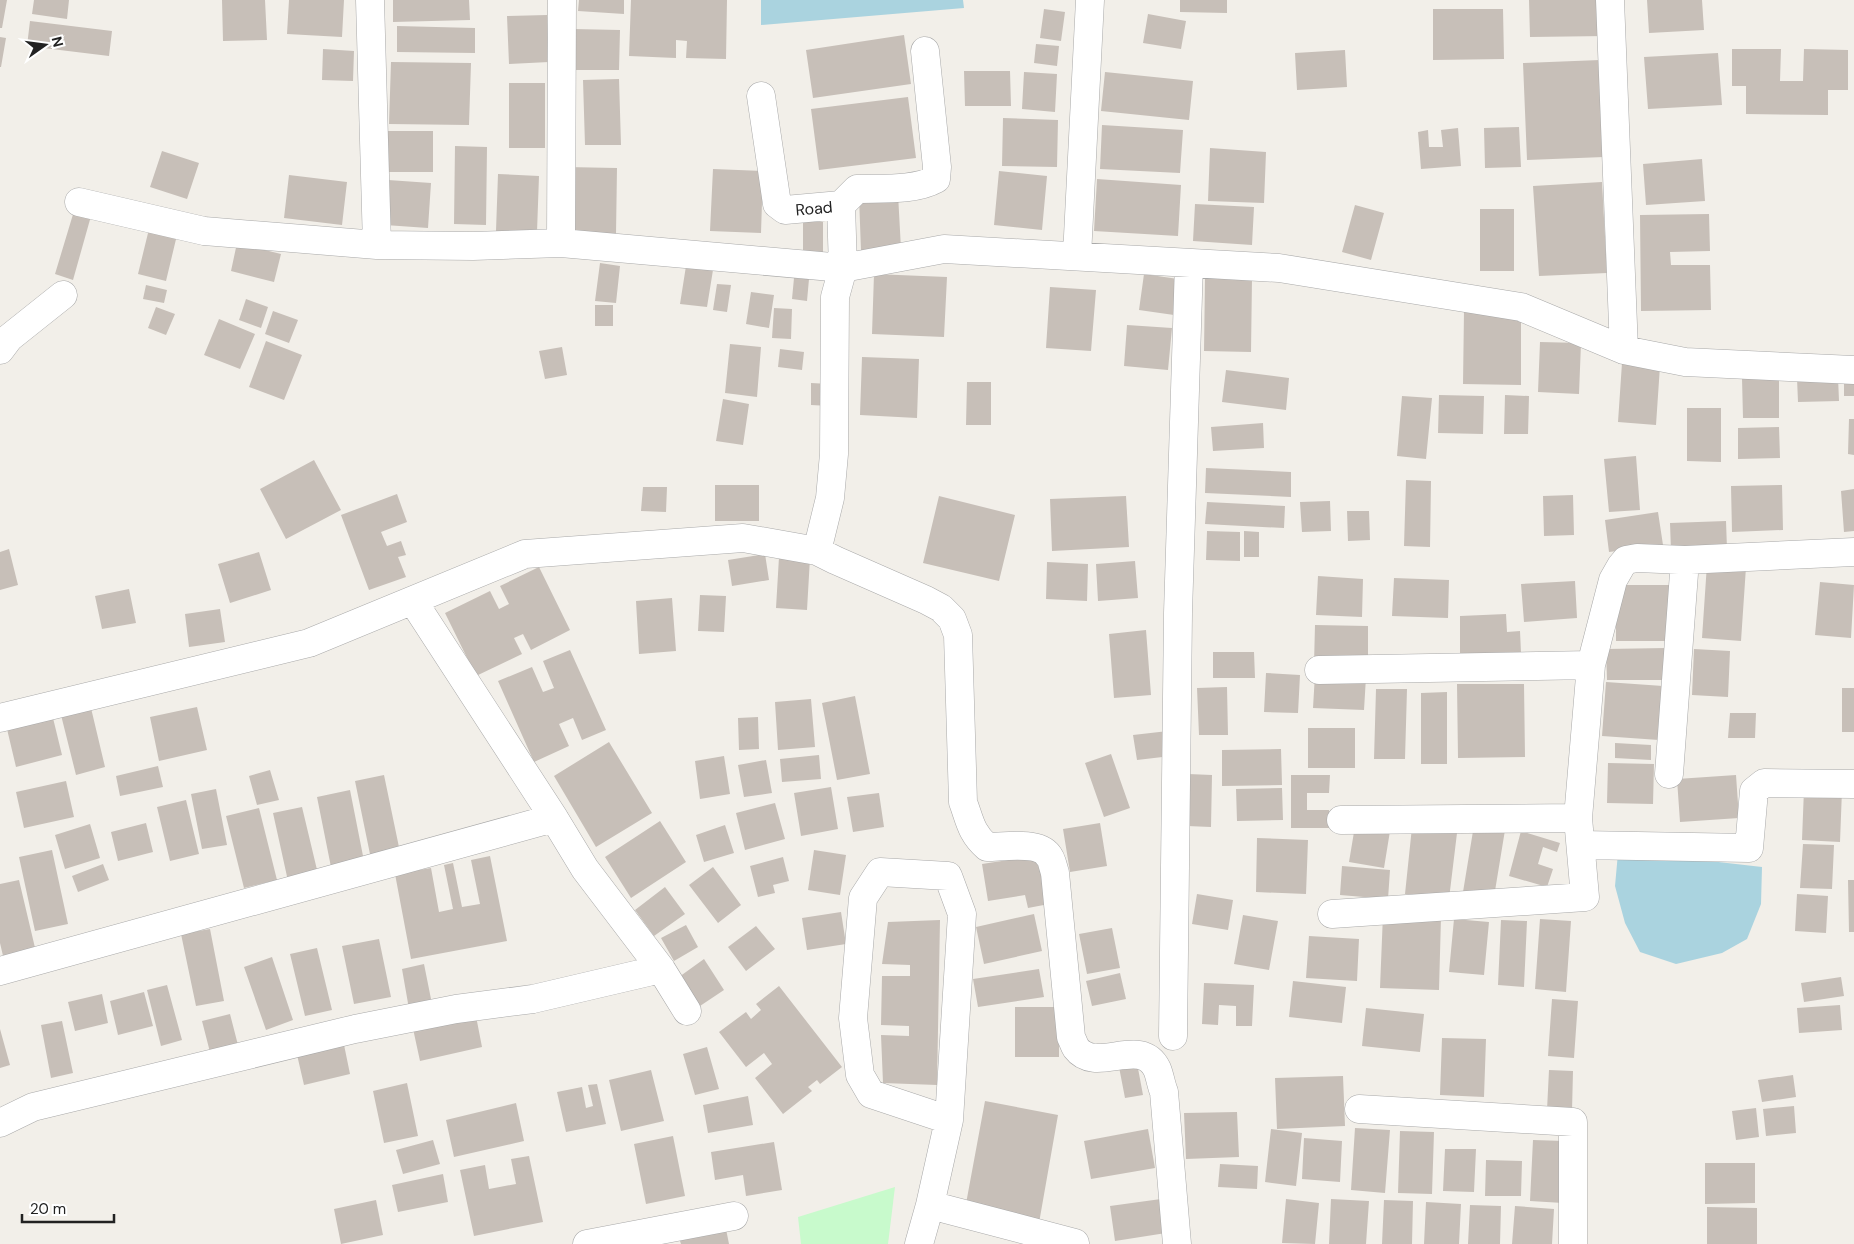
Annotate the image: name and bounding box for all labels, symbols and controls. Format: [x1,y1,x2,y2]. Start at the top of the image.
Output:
north arrow [20,20,70,70]
text: N [48,35,68,49]
street label: Road [795,196,834,221]
scale bar [22,1192,115,1224]
text: 20 m [30,1199,66,1219]

